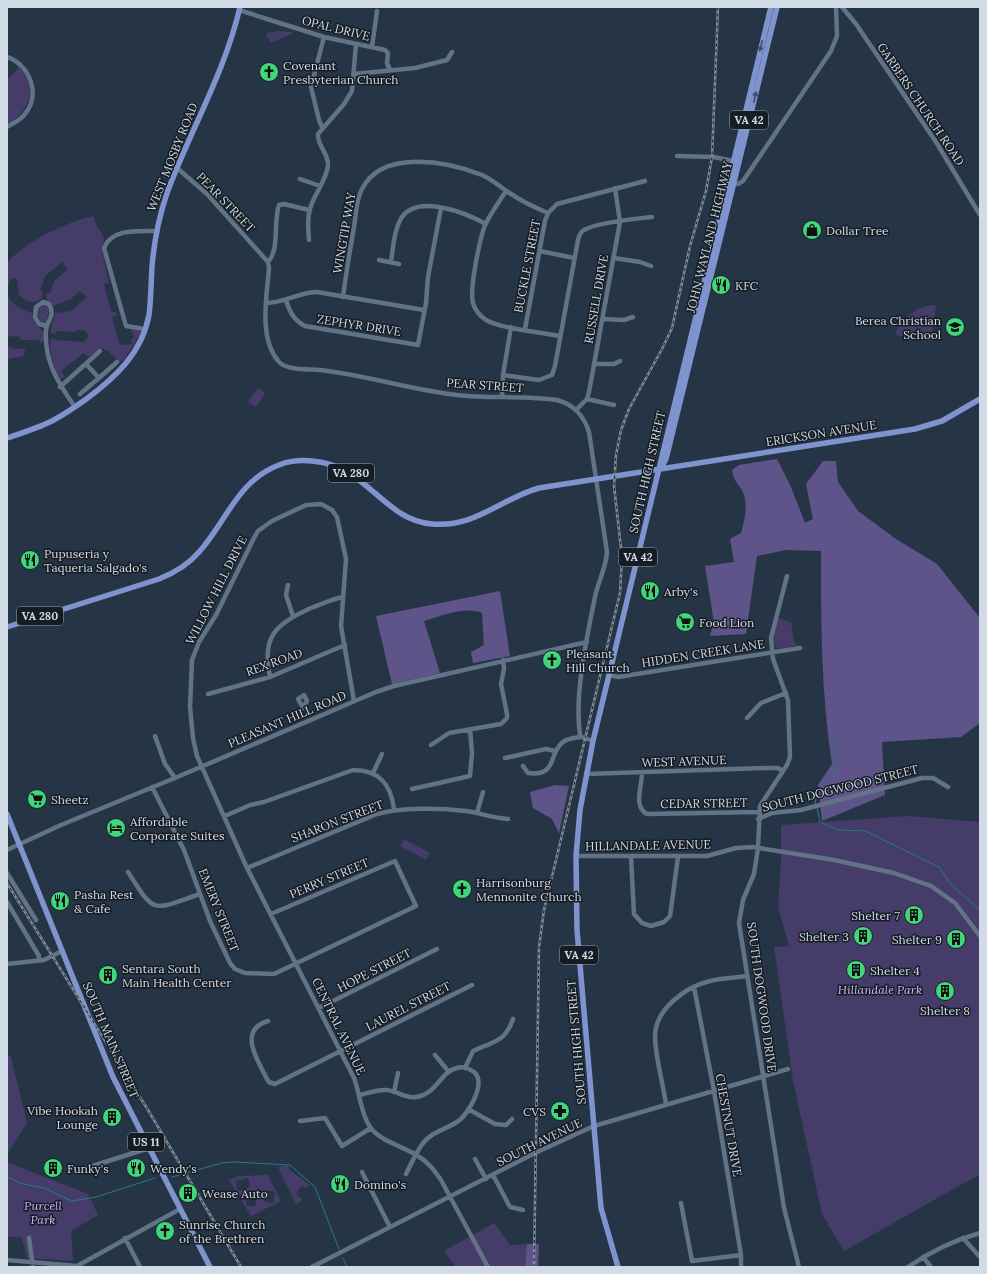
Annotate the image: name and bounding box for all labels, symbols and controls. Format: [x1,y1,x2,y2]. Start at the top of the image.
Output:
street label: OPAL DRIVE [300,12,372,44]
one-way arrow [758,40,764,52]
street label: GARBERS CHURCH ROAD [874,40,968,168]
place label: Covenant Presbyterian Church [283,58,399,87]
church icon: Covenant Presbyterian Church [258,61,280,83]
one-way arrow [752,91,758,103]
street label: WEST MOSBY ROAD [143,101,201,213]
road number: VA 42 [730,111,768,129]
street label: JOHN WAYLAND HIGHWAY [683,159,735,315]
street label: PEAR STREET [194,169,259,235]
street label: WINGTIP WAY [329,191,359,275]
street label: BUCKLE STREET [511,218,543,314]
shop icon: Dollar Tree [801,219,823,241]
place label: Dollar Tree [826,223,889,238]
street label: RUSSELL DRIVE [581,253,611,345]
restaurant icon: KFC [710,274,732,296]
place label: KFC [735,278,759,293]
street label: ZEPHYR DRIVE [316,311,402,339]
place label: Berea Christian School [855,313,941,342]
school or university icon: Berea Christian School [944,316,966,338]
street label: PEAR STREET [446,375,524,395]
street label: SOUTH HIGH STREET [626,409,668,535]
street label: ERICKSON AVENUE [765,417,877,449]
road number: VA 280 [328,464,374,482]
street label: WILLOW HILL DRIVE [182,533,250,647]
place label: Pupuseria y Taqueria Salgado's [44,546,148,575]
road number: VA 42 [619,548,657,566]
restaurant icon: Pupuseria y Taqueria Salgado's [19,549,41,571]
restaurant icon: Arby's [639,580,661,602]
place label: Arby's [663,584,698,599]
road number: VA 280 [17,607,63,625]
supermarket icon: Food Lion [674,611,696,633]
place label: Food Lion [699,615,754,630]
street label: HIDDEN CREEK LANE [640,636,766,670]
street label: REX ROAD [244,645,304,679]
place label: Pleasant Hill Church [566,646,630,675]
church icon: Pleasant Hill Church [541,649,563,671]
street label: PLEASANT HILL ROAD [226,687,349,751]
street label: WEST AVENUE [641,752,727,770]
street label: SOUTH DOGWOOD STREET [760,761,920,815]
supermarket icon: Sheetz [26,788,48,810]
place label: Sheetz [51,792,89,807]
street label: CEDAR STREET [660,795,748,811]
street label: SHARON STREET [289,796,386,845]
place label: Affordable Corporate Suites [129,814,225,843]
hotel icon: Affordable Corporate Suites [105,817,127,839]
street label: HILLANDALE AVENUE [585,836,711,854]
street label: PERRY STREET [287,854,371,902]
street label: EMERY STREET [195,866,243,954]
place label: Harrisonburg Mennonite Church [476,875,582,904]
church icon: Harrisonburg Mennonite Church [451,878,473,900]
place label: Pasha Rest & Cafe [74,887,134,916]
restaurant icon: Pasha Rest & Cafe [49,890,71,912]
building icon: Shelter 7 [903,904,925,926]
place label: Shelter 7 [851,908,900,923]
street label: SOUTH DOGWOOD DRIVE [744,921,780,1073]
building icon: Shelter 3 [852,925,874,947]
building icon: Shelter 9 [945,928,967,950]
place label: Shelter 3 [799,929,849,944]
place label: Shelter 9 [892,932,942,947]
street label: HOPE STREET [334,945,414,995]
road number: VA 42 [560,946,598,964]
building icon: Shelter 4 [845,959,867,981]
place label: Sentara South Main Health Center [122,961,232,990]
place label: Shelter 4 [870,963,920,978]
building icon: Sentara South Main Health Center [97,964,119,986]
street label: CENTRAL AVENUE [309,975,369,1077]
street label: LAUREL STREET [363,978,453,1034]
street label: SOUTH HIGH STREET [563,979,589,1105]
street label: SOUTH MAIN STREET [80,980,142,1101]
building icon: Shelter 8 [934,980,956,1002]
park label: Hillandale Park [838,982,922,997]
place label: Shelter 8 [920,1003,970,1018]
street label: CHESTNUT DRIVE [713,1072,745,1178]
pharmacy icon: CVS [549,1100,571,1122]
place label: Vibe Hookah Lounge [26,1103,98,1132]
place label: CVS [523,1104,546,1119]
building icon: Vibe Hookah Lounge [101,1106,123,1128]
street label: SOUTH AVENUE [494,1115,584,1169]
road number: US 11 [128,1133,164,1151]
building icon: Funky's [42,1157,64,1179]
restaurant icon: Wendy's [125,1157,147,1179]
place label: Funky's [67,1161,109,1176]
place label: Wendy's [150,1161,197,1176]
restaurant icon: Domino's [329,1173,351,1195]
place label: Domino's [354,1177,407,1192]
building icon: Wease Auto [177,1182,199,1204]
place label: Wease Auto [202,1186,268,1201]
park label: Purcell Park [24,1198,63,1227]
place label: Sunrise Church of the Brethren [179,1217,265,1246]
church icon: Sunrise Church of the Brethren [154,1220,176,1242]

